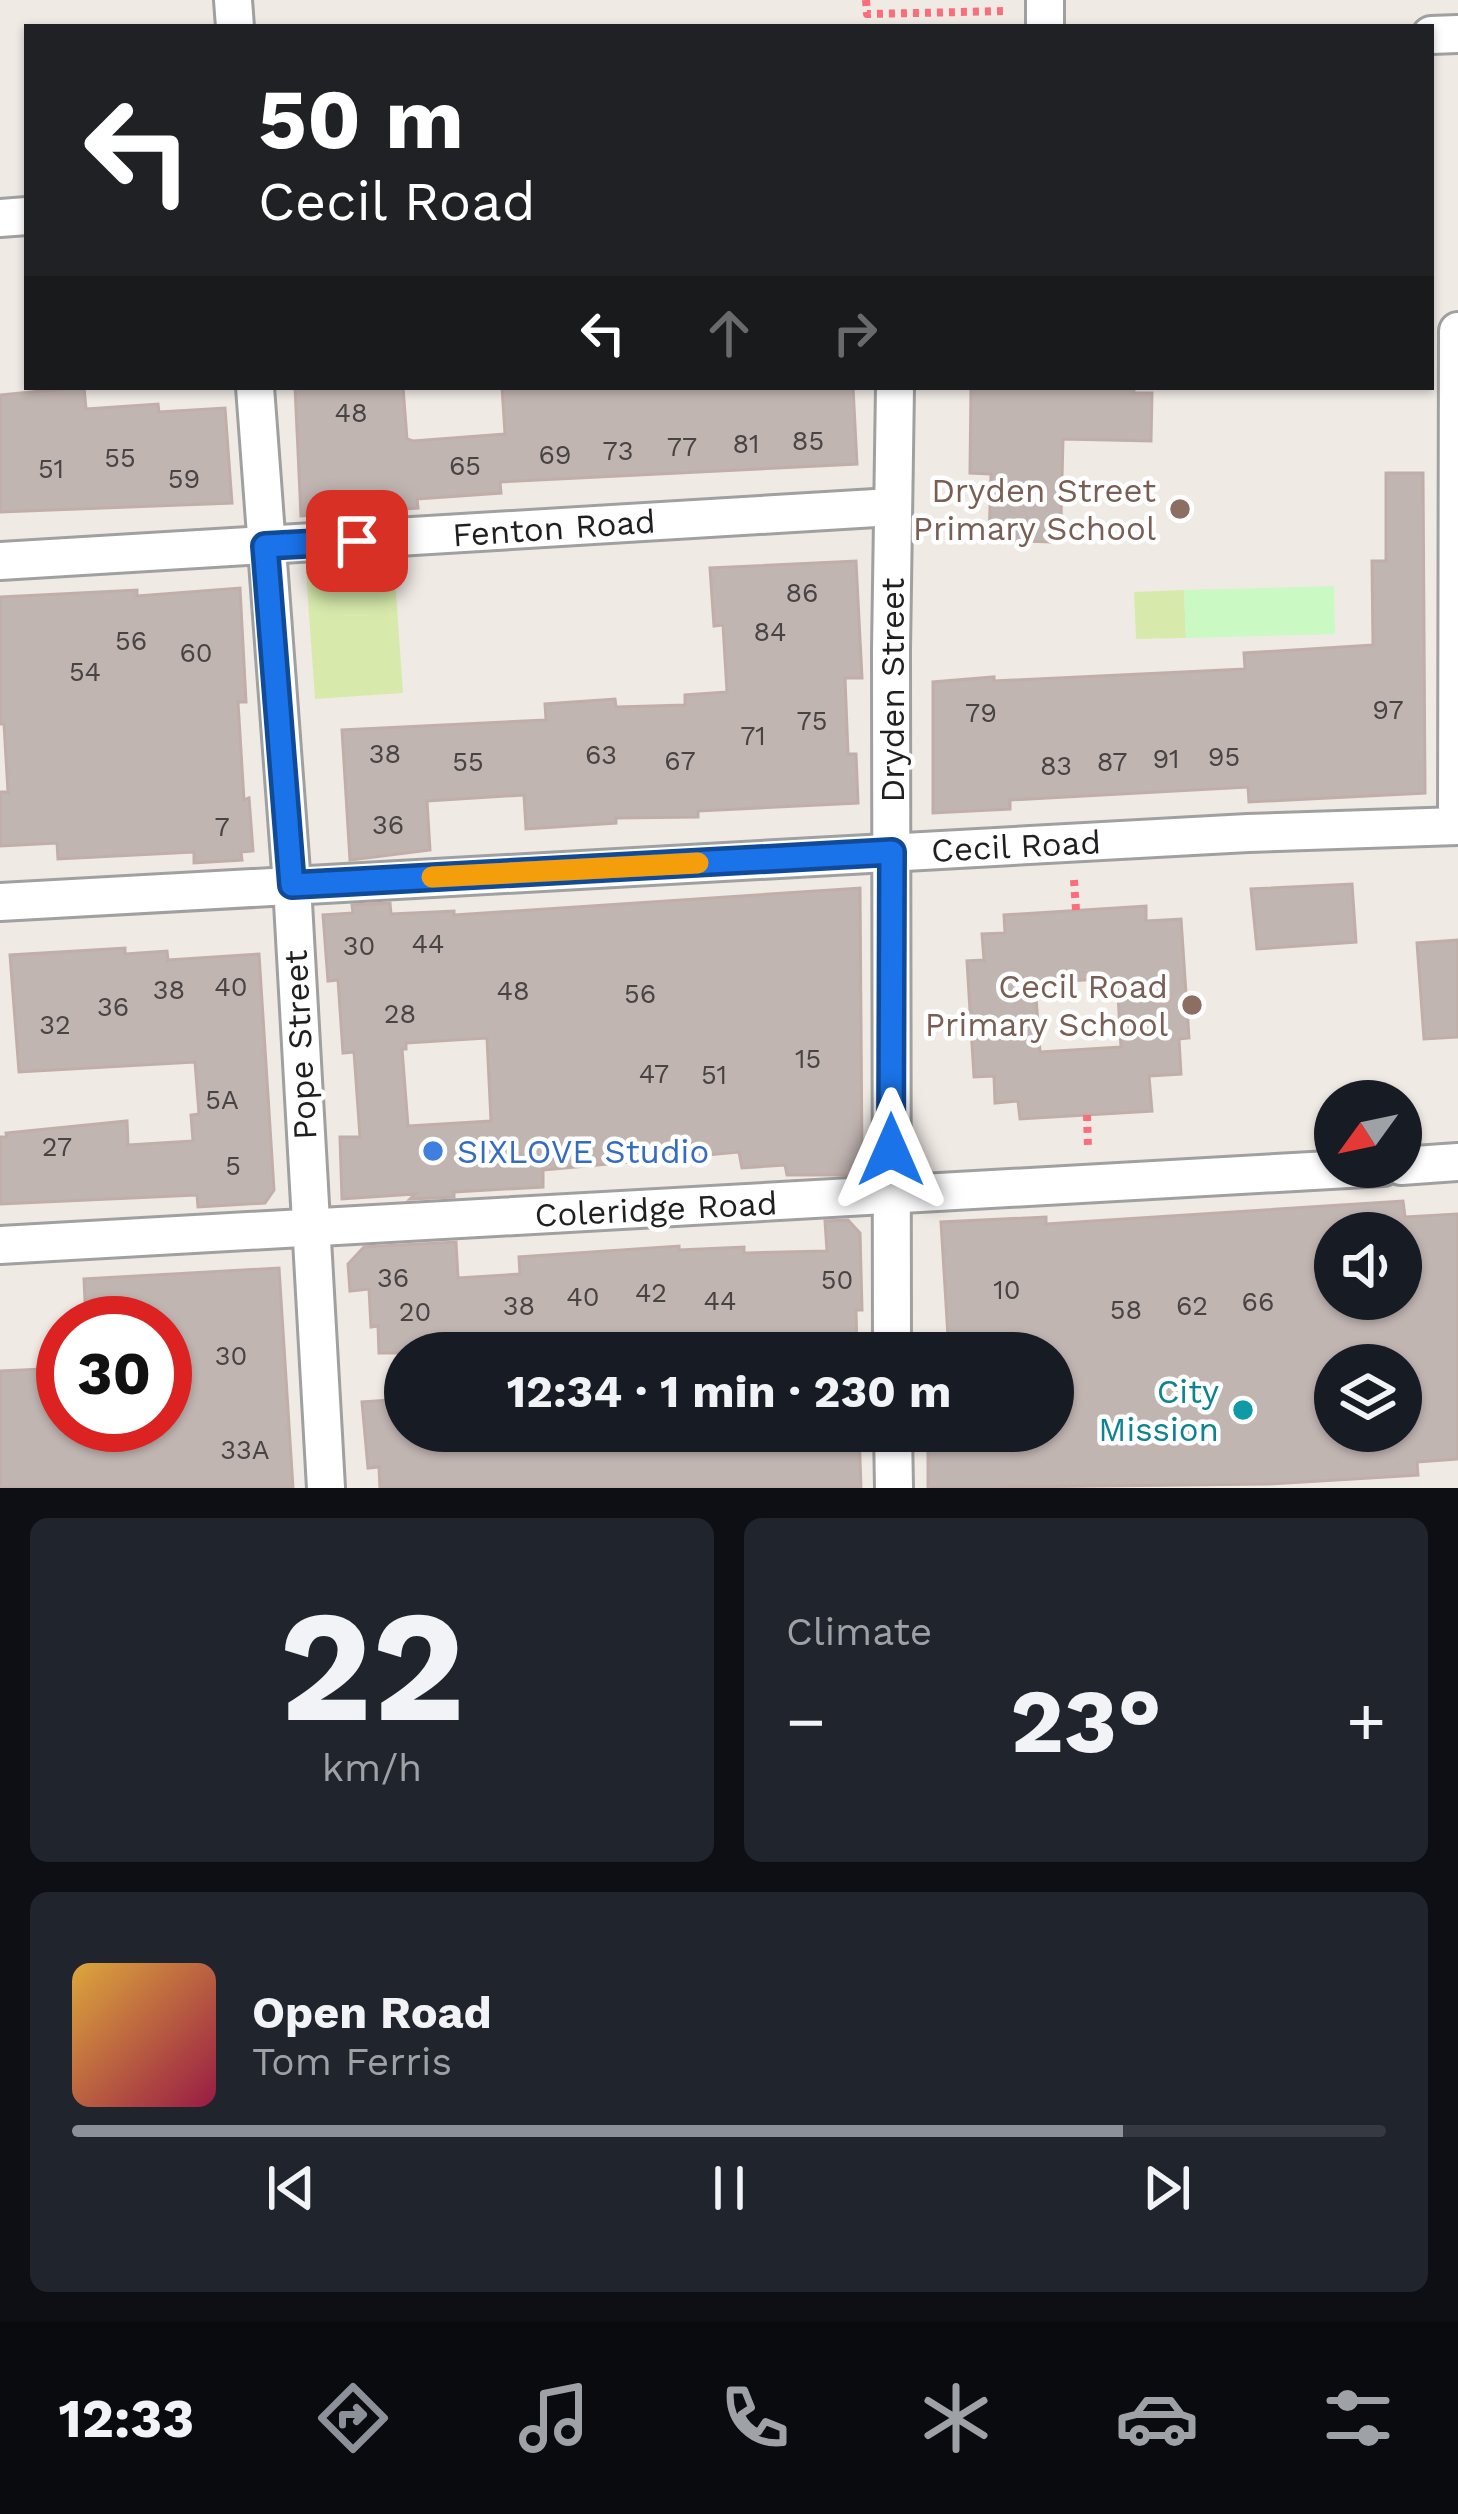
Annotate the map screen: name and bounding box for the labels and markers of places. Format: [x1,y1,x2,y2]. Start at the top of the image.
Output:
place label: Dryden Street Primary School [913,471,1156,548]
pin [306,490,408,592]
marker: Dryden Street Primary School [1167,496,1193,522]
place label: Cecil Road Primary School [925,967,1168,1044]
marker: Cecil Road Primary School [1179,992,1205,1018]
place label: SIXLOVE Studio [457,1132,709,1171]
marker: SIXLOVE Studio [420,1138,446,1164]
place label: City Mission [1098,1372,1219,1449]
marker: City Mission [1230,1397,1256,1423]

